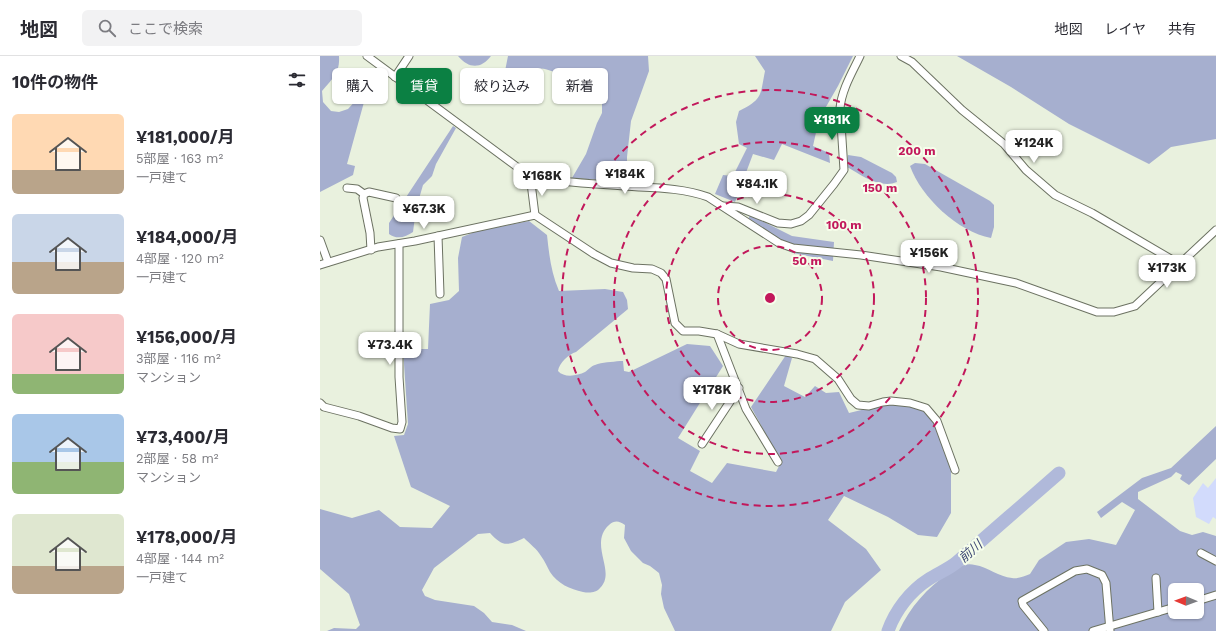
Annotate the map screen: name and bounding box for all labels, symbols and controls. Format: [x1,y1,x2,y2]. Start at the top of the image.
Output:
search box [82,10,362,46]
icon: search [96,17,118,39]
text: 地図 [20,18,58,41]
text: ここで検索 [128,20,203,38]
text: 地図 [1054,21,1082,37]
text: レイヤ [1104,21,1146,37]
text: 共有 [1168,21,1196,37]
chip: 購入 [332,68,388,104]
chip: 賃貸 [396,68,452,104]
chip: 絞り込み [460,68,544,104]
chip: 新着 [552,68,608,104]
icon: filters [286,69,308,91]
text: 10件の物件 [12,72,98,92]
pin: ¥181K [804,107,860,141]
text: ¥181K [813,112,851,127]
text: ¥181,000/月 [136,127,235,147]
icon: home [44,130,92,178]
pin: ¥124K [1006,130,1062,164]
text: ¥124K [1014,135,1054,150]
text: 200 m [898,144,936,158]
text: 5部屋 · 163 m² [136,151,223,166]
pin: ¥184K [597,161,653,195]
pin: ¥168K [514,163,570,197]
text: ¥184K [605,166,645,181]
text: ¥168K [522,168,562,183]
text: 一戸建て [136,170,188,185]
pin: ¥84.1K [724,171,790,205]
text: ¥84.1K [736,176,778,191]
text: 150 m [863,181,897,195]
pin: ¥67.3K [391,196,457,230]
text: ¥67.3K [402,201,446,216]
text: 100 m [826,218,862,232]
text: ¥184,000/月 [136,227,238,247]
icon: home [44,230,92,278]
pin: ¥156K [901,240,957,274]
text: ¥156K [910,245,948,260]
text: 4部屋 · 120 m² [136,251,224,266]
text: 50 m [792,254,822,268]
pin: ¥173K [1139,255,1195,289]
text: ¥173K [1148,260,1186,275]
text: 一戸建て [136,270,188,285]
centre of rings [763,291,777,305]
text: ¥156,000/月 [136,327,237,347]
icon: home [44,330,92,378]
pin: ¥73.4K [357,332,423,366]
text: ¥73.4K [367,337,413,352]
text: 3部屋 · 116 m² [136,351,221,366]
text: マンション [136,370,201,385]
pin: ¥178K [684,377,740,411]
text: ¥178K [692,382,732,397]
text: ¥73,400/月 [136,427,230,447]
icon: home [44,430,92,478]
text: 2部屋 · 58 m² [136,451,219,466]
text: マンション [136,470,201,485]
text: ¥178,000/月 [136,527,237,547]
icon: home [44,530,92,578]
water label: 前川 [956,536,987,566]
text: 4部屋 · 144 m² [136,551,224,566]
text: 一戸建て [136,570,188,585]
north arrow [1168,583,1204,619]
map controls [1168,583,1204,619]

